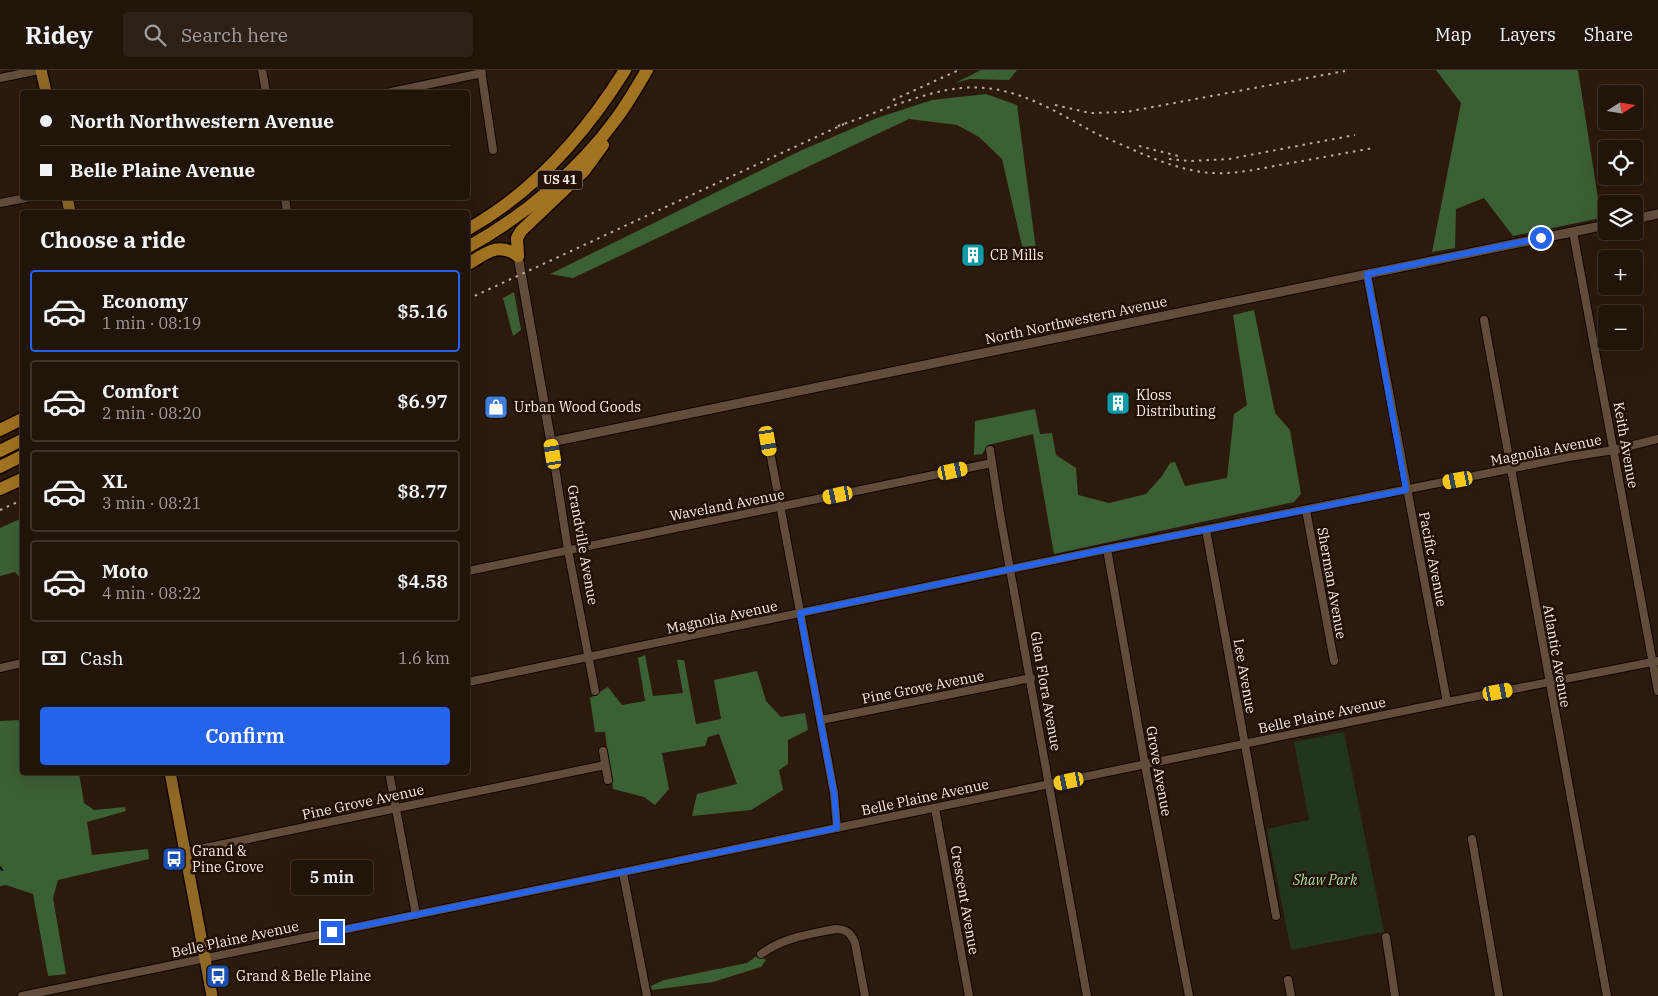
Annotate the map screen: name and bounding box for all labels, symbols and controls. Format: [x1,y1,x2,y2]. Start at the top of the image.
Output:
search box [123,12,473,57]
text: Ridey [25,19,93,51]
icon: search [141,21,169,49]
text: Search here [181,23,288,47]
text: Map [1435,23,1472,46]
text: Layers [1500,23,1556,46]
text: Share [1584,23,1633,46]
north arrow [1598,85,1642,130]
map controls [1598,85,1643,350]
text: North Northwestern Avenue [70,109,334,133]
button: locate [1598,140,1643,185]
text: Belle Plaine Avenue [70,158,255,182]
road number: US 41 [538,170,582,190]
button: layers [1598,195,1643,240]
text: Choose a ride [40,225,186,254]
route start [1530,227,1552,249]
building icon: CB Mills [960,242,986,268]
place label: CB Mills [990,246,1044,264]
button: + [1598,250,1643,295]
icon: car [42,289,87,334]
text: Economy [102,289,188,313]
street label: North Northwestern Avenue [983,292,1169,348]
text: $5.16 [397,299,448,323]
button: − [1598,305,1643,350]
text: 1 min · 08:19 [102,313,201,333]
icon: car [42,379,87,424]
text: Comfort [102,379,179,403]
place label: Kloss Distributing [1136,386,1216,420]
text: $6.97 [397,389,448,413]
building icon: Kloss Distributing [1105,390,1131,416]
shop icon: Urban Wood Goods [483,394,509,420]
place label: Urban Wood Goods [514,398,641,416]
street label: Keith Avenue [1610,400,1642,490]
text: 2 min · 08:20 [102,403,201,423]
car [758,425,777,457]
street label: Magnolia Avenue [1489,430,1603,470]
car [543,438,562,470]
car [936,461,969,481]
icon: car [42,469,87,514]
text: XL [102,469,128,493]
car [1441,470,1474,490]
text: $8.77 [397,479,448,503]
street label: Grandville Avenue [564,484,602,606]
street label: Waveland Avenue [668,485,786,525]
car [821,485,854,505]
text: 3 min · 08:21 [102,493,201,513]
street label: Pacific Avenue [1415,510,1451,608]
street label: Sherman Avenue [1313,526,1351,640]
icon: car [42,559,87,604]
text: Moto [102,559,148,583]
text: $4.58 [397,569,448,593]
text: 4 min · 08:22 [102,583,201,603]
street label: Magnolia Avenue [665,596,779,638]
street label: Atlantic Avenue [1539,603,1575,709]
street label: Glen Flora Avenue [1027,630,1065,752]
street label: Lee Avenue [1230,637,1260,715]
icon: cash [40,644,68,672]
text: Cash [80,646,124,670]
text: 1.6 km [398,648,450,668]
street label: Pine Grove Avenue [860,666,986,708]
car [1481,682,1514,702]
street label: Belle Plaine Avenue [1257,693,1387,737]
button: Confirm [40,707,450,765]
street label: Grove Avenue [1142,724,1176,818]
car [1052,771,1085,791]
street label: Belle Plaine Avenue [860,775,990,819]
street label: Pine Grove Avenue [300,780,426,824]
place label: Grand & Pine Grove [192,842,264,876]
street label: Crescent Avenue [947,844,983,956]
bus stop icon: Grand & Pine Grove [161,846,187,872]
callout: 5 min [291,860,373,894]
text: 5 min [310,867,354,887]
park label: Shaw Park [1292,871,1358,889]
street label: Belle Plaine Avenue [170,917,300,961]
route end [321,921,343,943]
bus stop icon: Grand & Belle Plaine [205,963,231,989]
place label: Grand & Belle Plaine [236,967,371,985]

